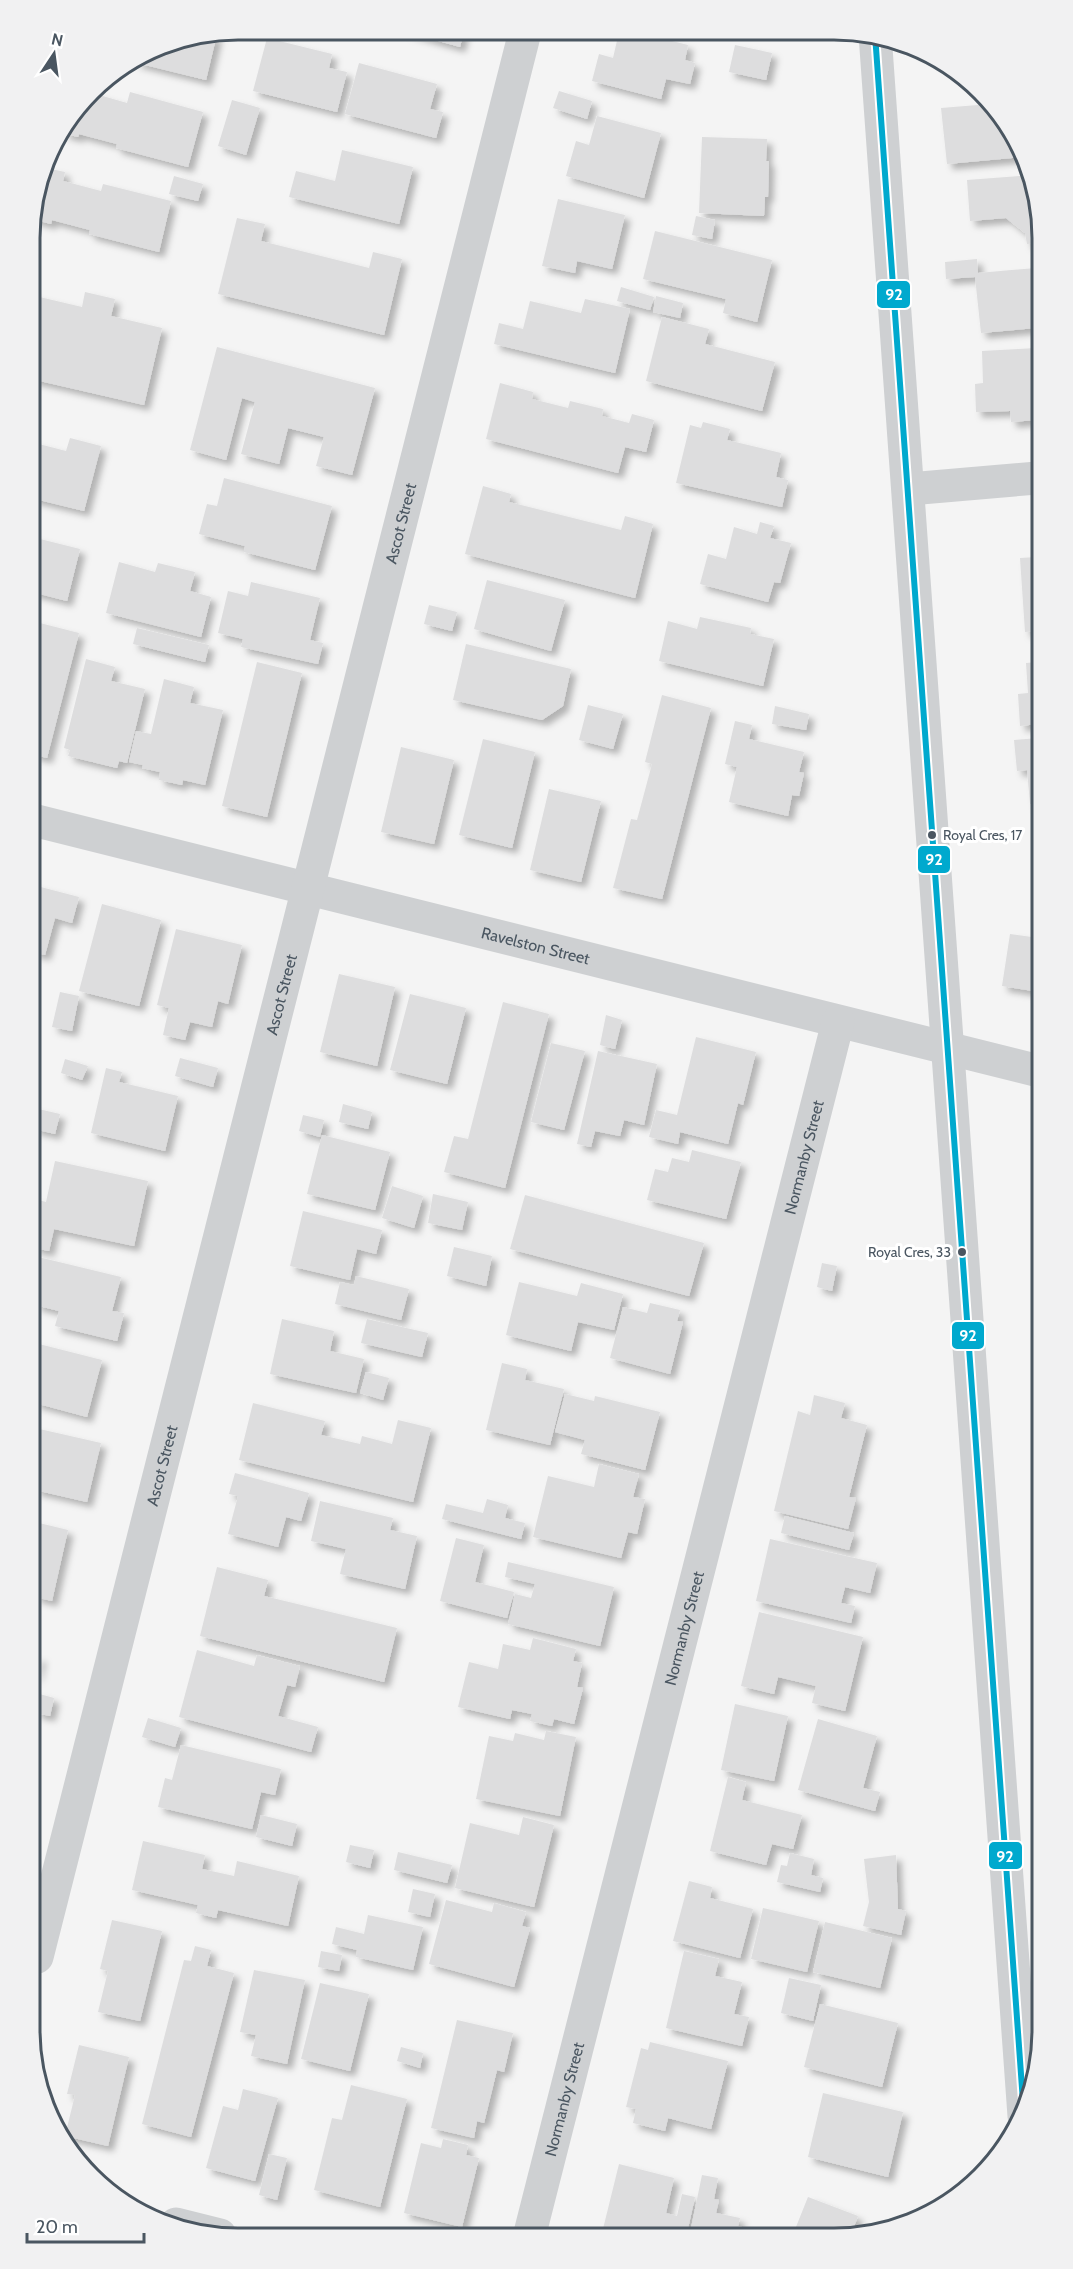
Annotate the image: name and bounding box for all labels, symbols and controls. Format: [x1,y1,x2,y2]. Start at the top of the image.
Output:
north arrow [24,24,84,84]
text: N [50,29,65,50]
line badge: 92 [876,280,911,309]
text: 92 [885,285,903,304]
street label: Ascot Street [381,480,420,566]
place label: Royal Cres, 17 [943,826,1022,844]
marker: Royal Cres, 17 [926,829,938,841]
line badge: 92 [917,845,951,874]
text: 92 [925,850,943,869]
street label: Ravelston Street [479,923,592,968]
street label: Ascot Street [262,952,301,1037]
street label: Normanby Street [780,1098,827,1216]
place label: Royal Cres, 33 [868,1243,951,1261]
marker: Royal Cres, 33 [956,1246,968,1258]
line badge: 92 [951,1321,985,1350]
text: 92 [959,1326,977,1345]
street label: Ascot Street [142,1423,181,1508]
street label: Normanby Street [660,1569,708,1687]
line badge: 92 [988,1841,1023,1870]
text: 92 [996,1847,1014,1866]
street label: Normanby Street [540,2040,588,2158]
scale bar [27,2206,144,2244]
text: 20 m [36,2216,78,2238]

